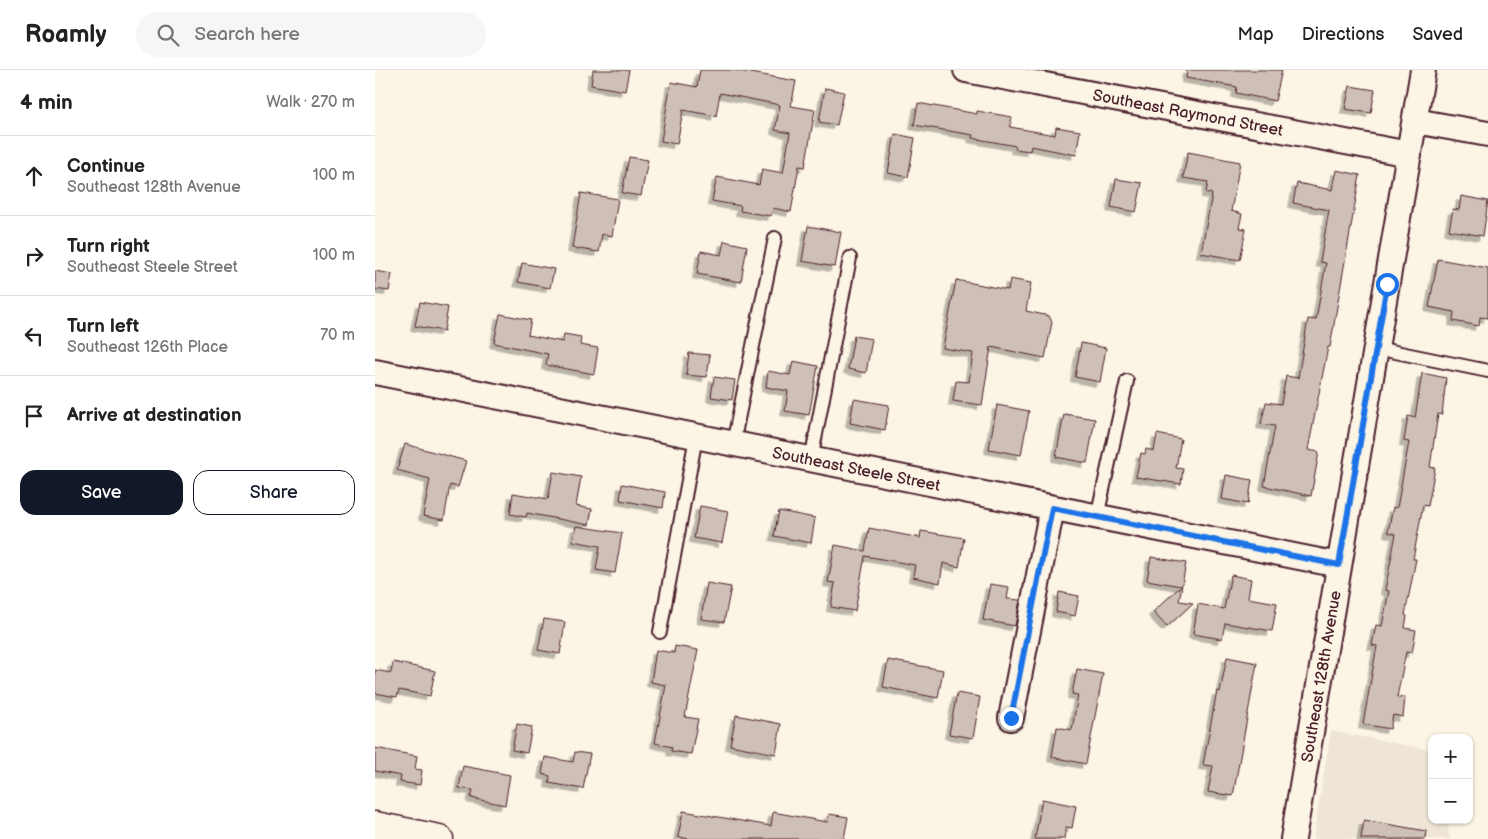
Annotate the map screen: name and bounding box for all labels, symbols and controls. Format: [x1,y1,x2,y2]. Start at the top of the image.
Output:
search box [136,12,486,57]
text: Roamly [25,20,106,49]
icon: search [154,21,182,49]
text: Search here [194,23,300,46]
text: Map [1238,24,1274,45]
text: Directions [1302,24,1384,45]
text: Saved [1412,24,1463,45]
street label: Southeast Raymond Street [1091,86,1285,141]
text: 4 min [20,90,73,115]
text: Walk · 270 m [266,93,355,112]
text: Continue [67,155,145,178]
icon: ahead [20,162,48,190]
text: 100 m [312,166,355,185]
text: Southeast 128th Avenue [67,178,241,197]
text: Turn right [67,235,150,258]
icon: right [20,242,48,270]
text: 100 m [312,246,355,265]
text: Southeast Steele Street [67,258,238,277]
route start [1376,273,1399,296]
text: Turn left [67,315,139,338]
icon: left [20,322,48,350]
text: 70 m [320,326,355,345]
text: Southeast 126th Place [67,338,228,357]
icon: arrive [20,402,48,430]
text: Arrive at destination [67,404,242,427]
street label: Southeast Steele Street [771,444,942,496]
button: Save [20,470,183,515]
button: Share [193,470,355,515]
street label: Southeast 128th Avenue [1298,589,1346,764]
route end [1000,707,1023,730]
map controls [1428,734,1473,824]
button: + [1428,734,1473,779]
button: − [1428,779,1473,824]

